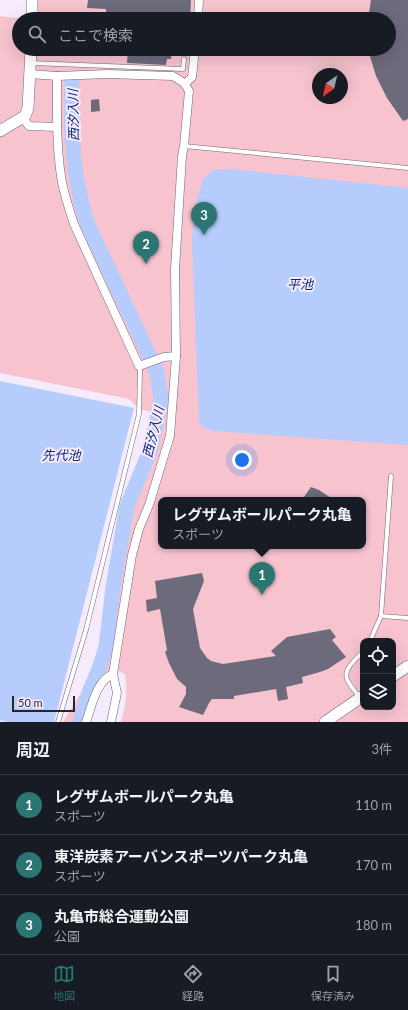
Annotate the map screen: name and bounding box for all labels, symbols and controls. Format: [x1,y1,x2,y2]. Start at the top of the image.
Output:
search box [12,12,396,56]
icon: search [26,23,48,45]
text: ここで検索 [58,26,133,44]
north arrow [312,68,348,104]
water label: 西汐入川 [65,87,81,141]
pin: 3 [191,202,217,235]
pin: 2 [133,231,159,264]
water label: 平池 [287,276,315,292]
water label: 西汐入川 [139,403,168,459]
water label: 先代池 [41,447,82,463]
your location [232,450,252,470]
popup [158,497,366,549]
text: レグザムボールパーク丸亀 [172,505,352,523]
text: スポーツ [172,526,224,542]
pin: 1 [249,562,275,595]
map controls [360,638,396,710]
button: locate [360,638,396,674]
button: layers [360,674,396,710]
scale bar [12,694,75,713]
text: 50 m [18,696,43,709]
text: 周辺 [16,739,50,760]
text: 3件 [371,741,392,757]
text: レグザムボールパーク丸亀 [54,787,234,805]
text: 1 [25,797,33,813]
text: 110 m [355,797,392,813]
text: スポーツ [54,808,106,824]
text: 東洋炭素アーバンスポーツパーク丸亀 [54,847,308,865]
text: 2 [25,857,33,873]
text: 170 m [355,857,392,873]
text: スポーツ [54,868,106,884]
text: 丸亀市総合運動公園 [54,907,189,925]
text: 3 [25,917,33,933]
text: 180 m [355,917,392,933]
text: 公園 [54,928,80,944]
tab: 地図 [53,963,75,1003]
tab: 経路 [182,963,204,1003]
tab: 保存済み [311,963,355,1003]

